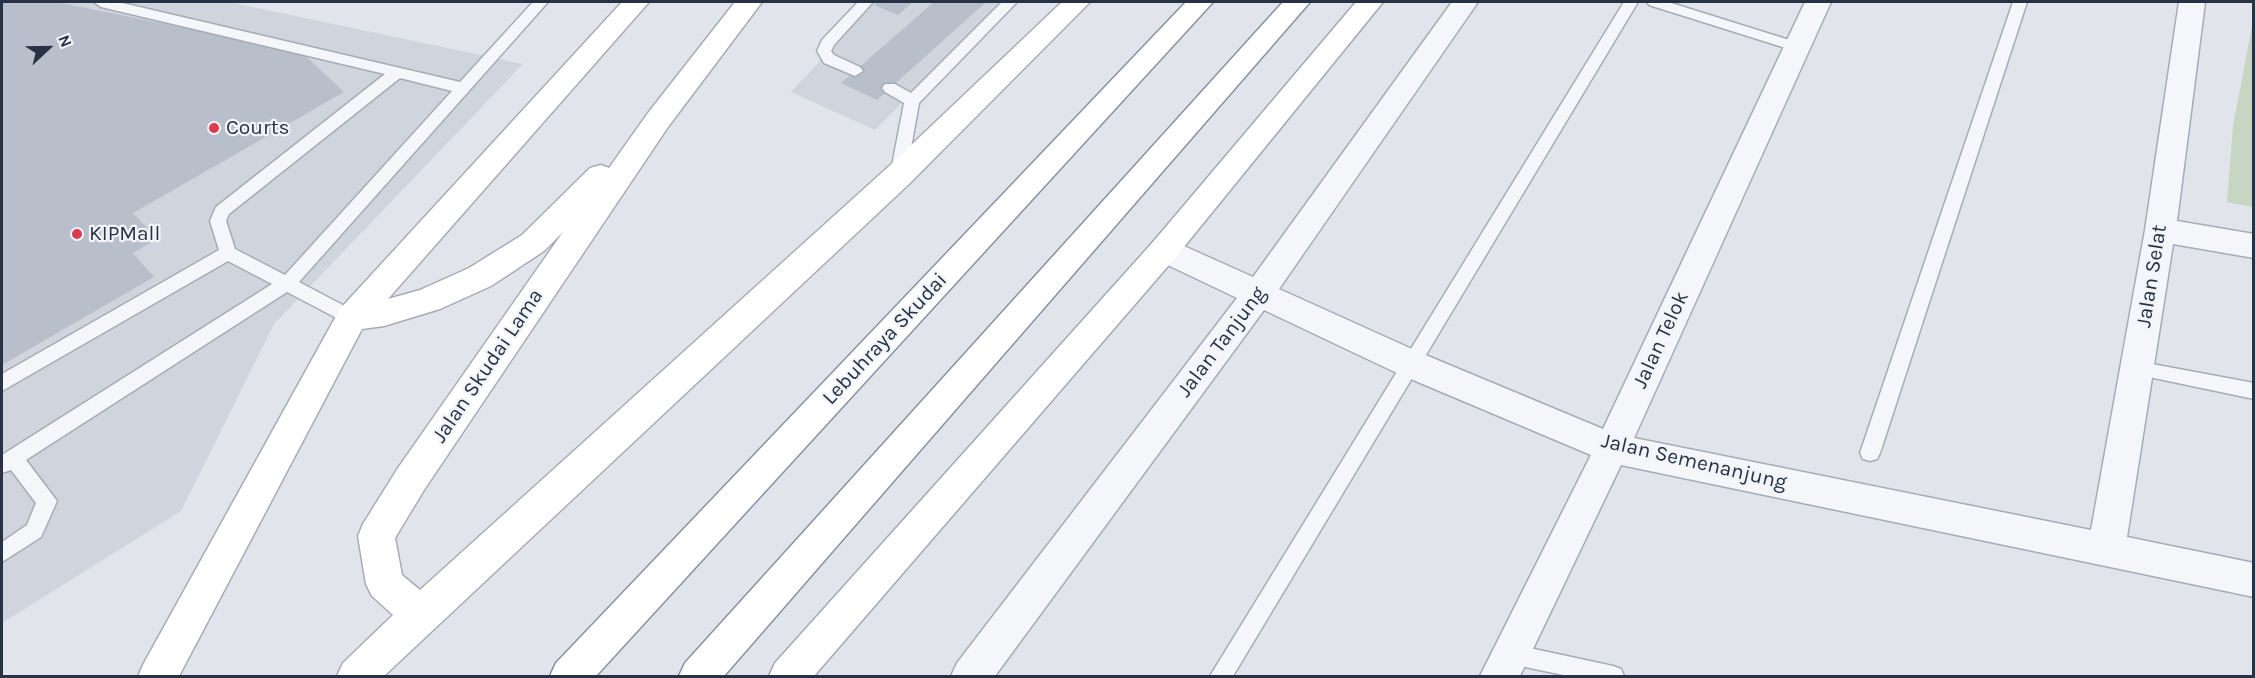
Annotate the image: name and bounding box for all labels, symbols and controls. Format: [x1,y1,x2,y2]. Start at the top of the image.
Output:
north arrow [18,18,78,78]
text: N [54,32,76,50]
place label: Courts [226,115,290,141]
marker: Courts [207,121,221,135]
place label: KIPMall [89,221,160,247]
street label: Jalan Selat [2131,223,2173,329]
marker: KIPMall [70,227,84,241]
street label: Lebuhraya Skudai [817,268,953,410]
street label: Jalan Tanjung [1172,282,1272,402]
street label: Jalan Skudai Lama [427,284,549,448]
street label: Jalan Telok [1628,288,1694,392]
street label: Jalan Semenanjung [1599,428,1789,496]

